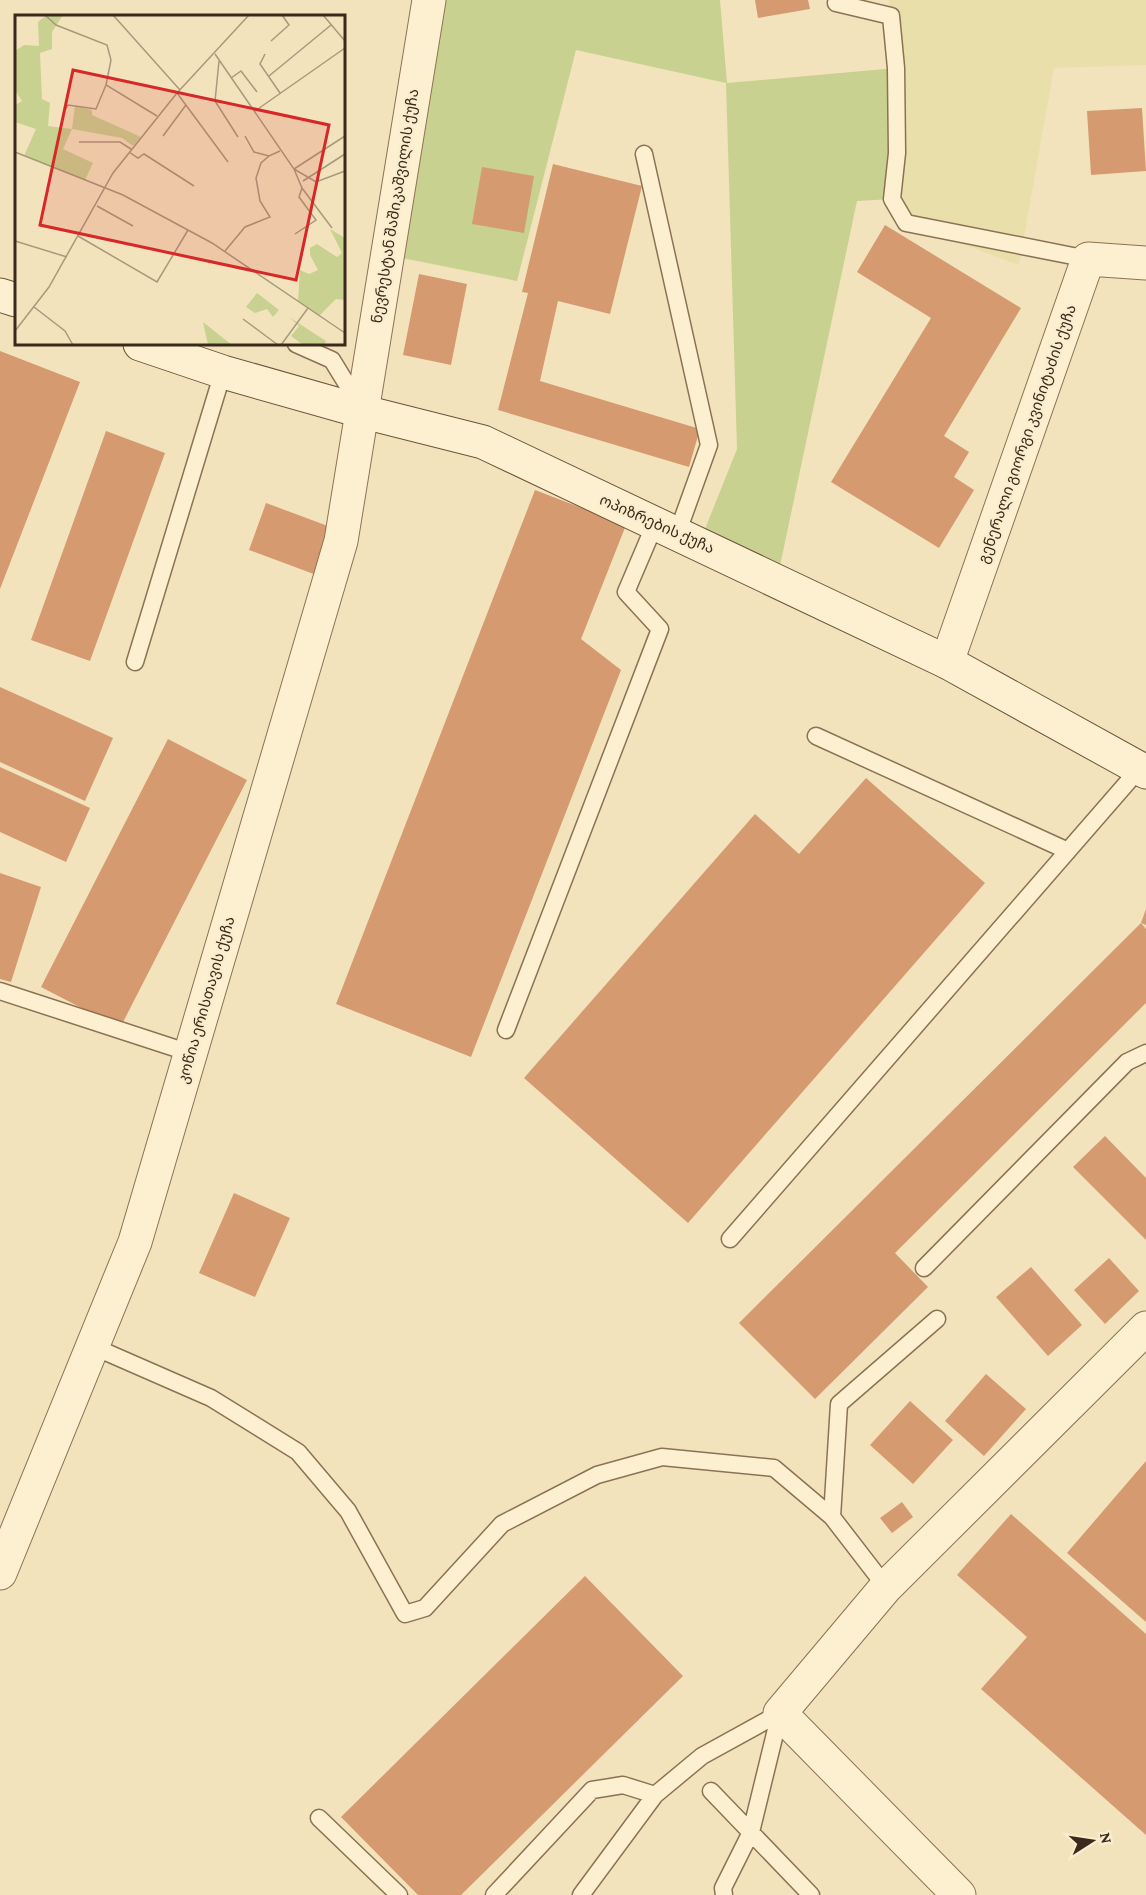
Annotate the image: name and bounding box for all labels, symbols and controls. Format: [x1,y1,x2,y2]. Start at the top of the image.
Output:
inset map [15,15,345,345]
street label: ნევრესტან შაშიკაშვილის ქუჩა [369,88,422,325]
street label: გენერალი გიორგი კვინიტაძის ქუჩა [975,303,1080,566]
street label: ოპიზრების ქუჩა [597,492,717,557]
street label: კოწია ერისთავის ქუჩა [174,915,239,1086]
north arrow [1062,1811,1122,1871]
text: N [1097,1831,1116,1845]

